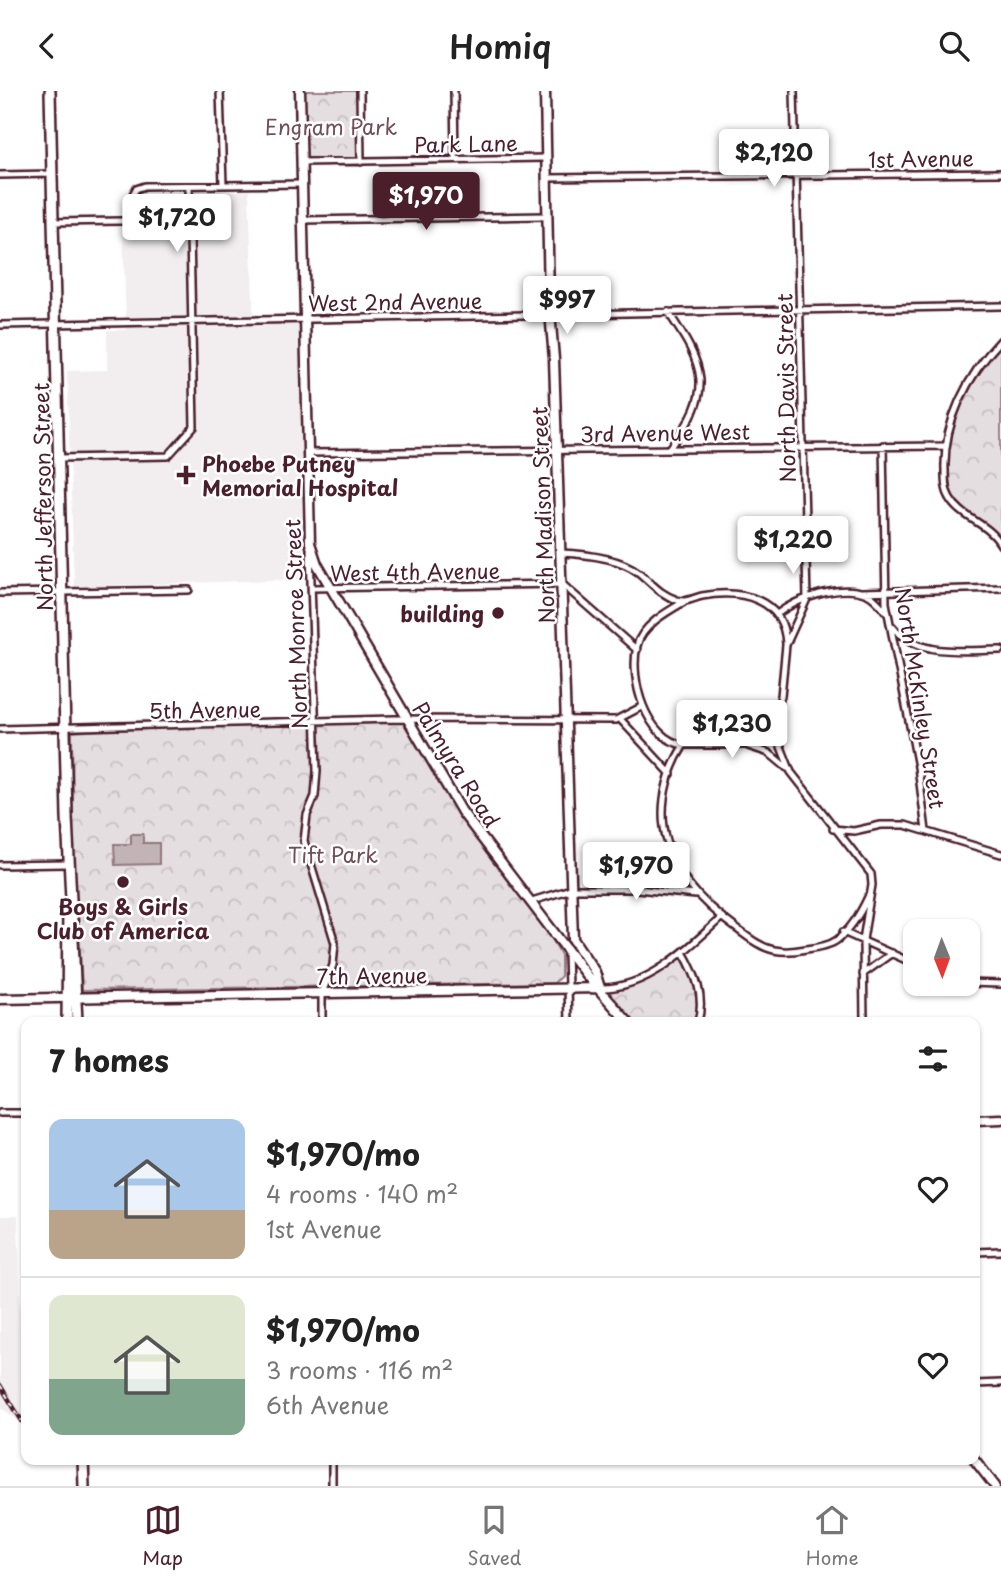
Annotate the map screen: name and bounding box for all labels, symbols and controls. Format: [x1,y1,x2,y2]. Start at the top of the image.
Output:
text: Homiq [450,22,551,70]
icon: back [28,27,66,65]
icon: search [935,27,973,65]
park label: Engram Park [265,110,397,142]
street label: Park Lane [414,126,518,160]
pin: $2,120 [717,129,831,189]
text: $2,120 [735,134,813,169]
street label: 1st Avenue [868,141,974,175]
pin: $1,970 [369,173,483,232]
text: $1,970 [389,177,463,212]
pin: $1,720 [120,195,234,254]
text: $1,720 [138,199,216,234]
pin: $997 [526,277,608,336]
text: $997 [539,281,595,316]
street label: West 2nd Avenue [307,283,483,319]
street label: North Davis Street [767,293,803,483]
street label: North Jefferson Street [24,382,60,612]
street label: North Madison Street [522,406,562,624]
street label: 3rd Avenue West [580,415,750,449]
place label: Phoebe Putney Memorial Hospital [202,447,398,503]
marker: Phoebe Putney Memorial Hospital [176,465,196,485]
pin: $1,220 [736,517,850,576]
street label: North Monroe Street [275,518,315,730]
text: $1,220 [753,521,833,556]
street label: West 4th Avenue [330,554,500,588]
street label: North McKinley Street [888,585,954,811]
place label: building [401,597,484,629]
marker: building [490,605,506,621]
street label: 5th Avenue [149,692,261,726]
street label: Palmyra Road [406,695,508,833]
pin: $1,230 [675,701,789,760]
text: $1,230 [692,705,772,740]
park label: Tift Park [288,838,378,870]
pin: $1,970 [579,843,693,902]
text: $1,970 [599,847,673,882]
marker: Boys & Girls Club of America [115,874,131,890]
place label: Boys & Girls Club of America [37,890,210,946]
north arrow [903,919,980,996]
map controls [903,919,980,996]
street label: 7th Avenue [316,958,428,992]
text: 7 homes [49,1037,169,1082]
icon: filters [914,1040,952,1078]
text: $1,970/mo [266,1131,420,1176]
icon: home [105,1147,189,1231]
icon: heart [914,1170,952,1208]
text: 4 rooms · 140 m² [266,1176,458,1211]
text: 1st Avenue [266,1211,382,1246]
text: $1,970/mo [266,1307,420,1352]
icon: home [105,1323,189,1407]
icon: heart [914,1346,952,1384]
text: 3 rooms · 116 m² [266,1352,453,1387]
text: 6th Avenue [266,1387,389,1422]
tab: Map [142,1501,183,1571]
tab: Saved [467,1501,521,1571]
tab: Home [806,1501,859,1571]

